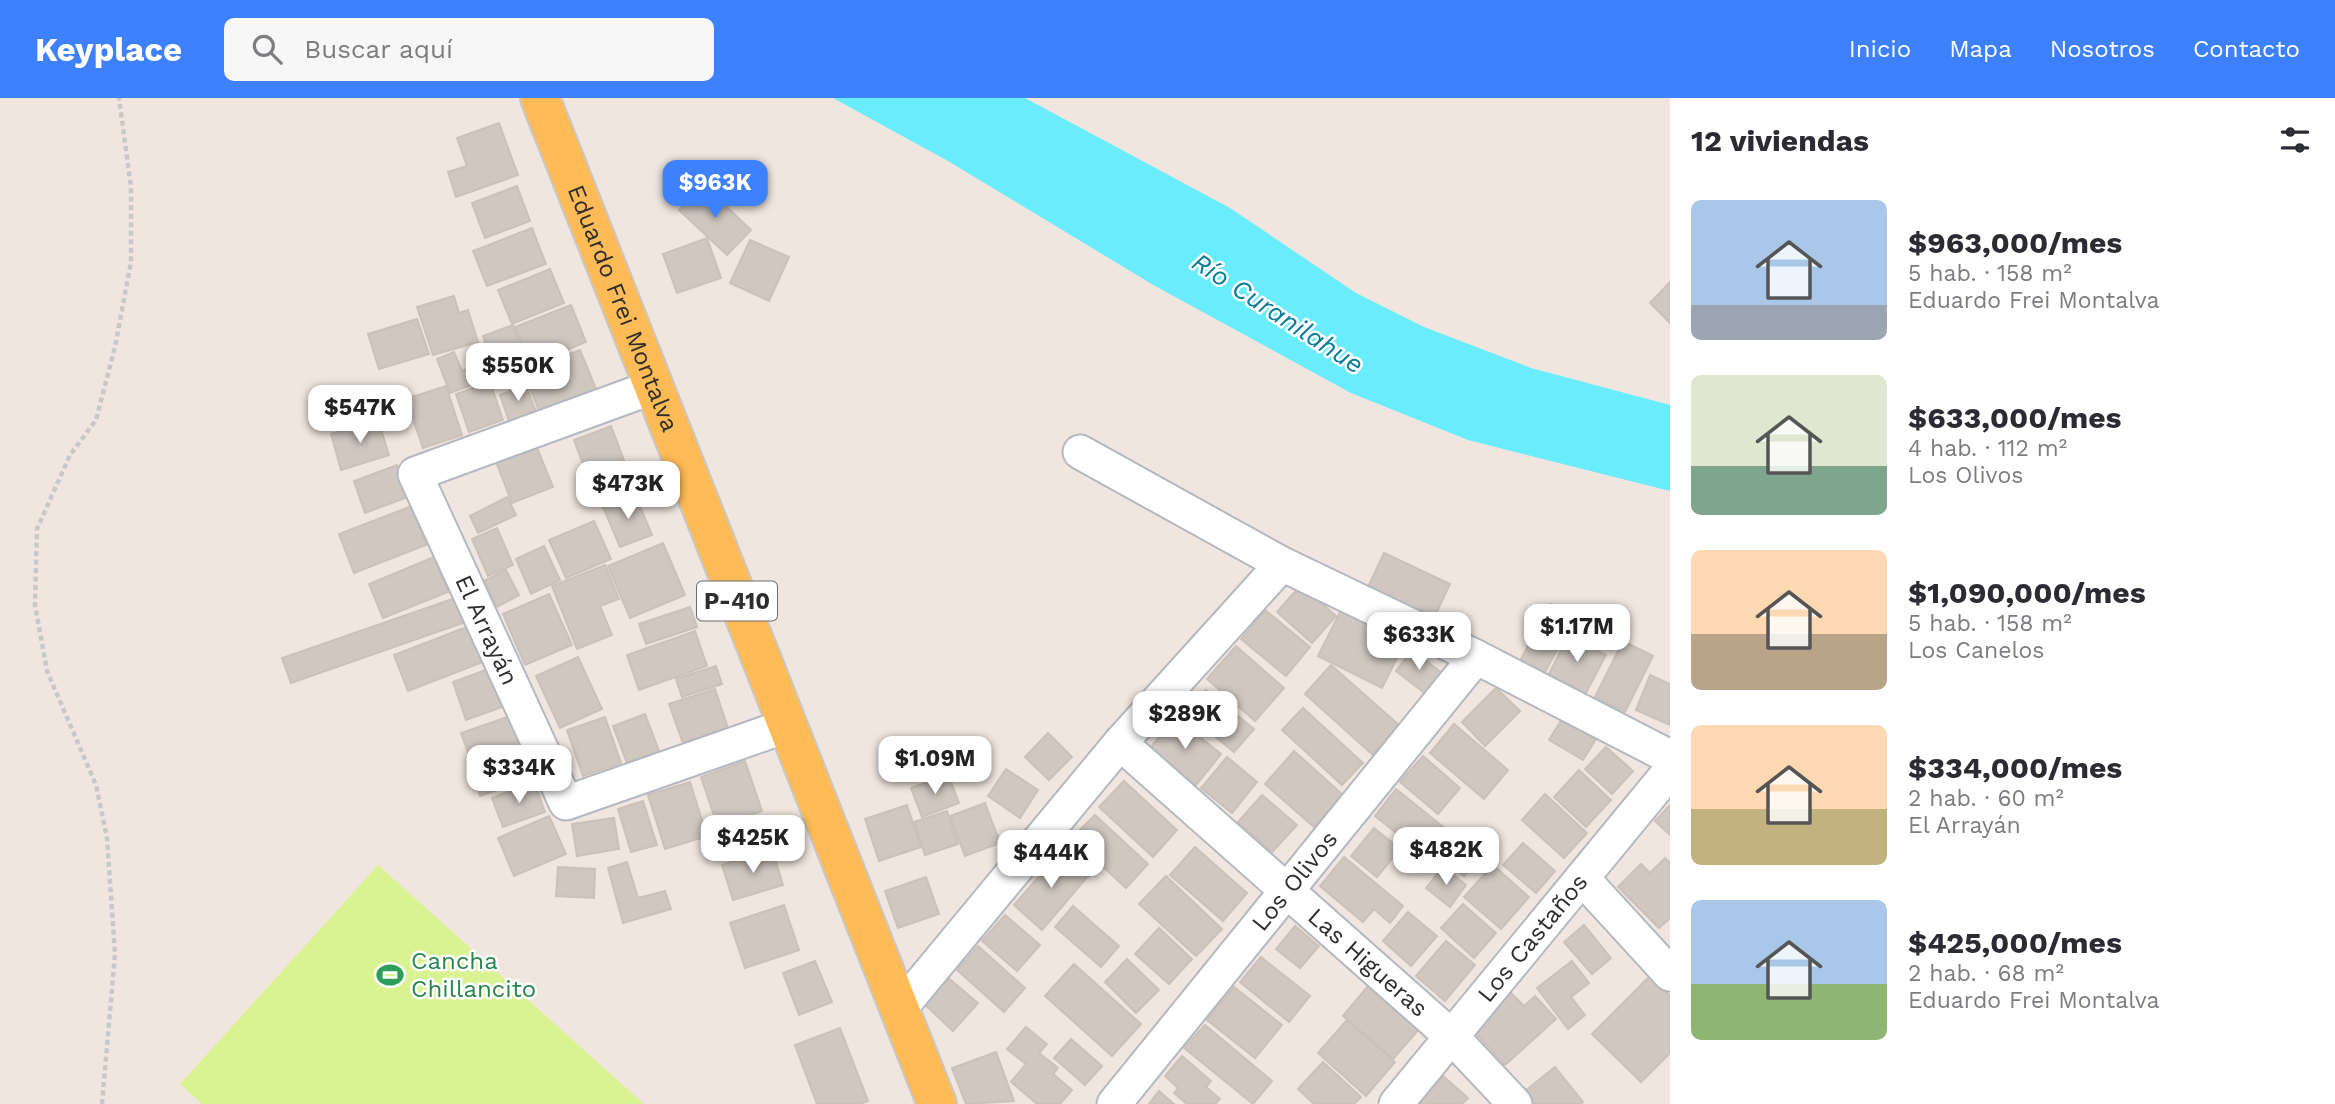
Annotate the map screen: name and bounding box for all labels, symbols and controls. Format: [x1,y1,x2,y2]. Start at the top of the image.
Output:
search box [224,18,714,81]
text: Keyplace [35,30,182,69]
icon: search [248,30,286,68]
text: Buscar aquí [304,34,453,64]
text: Inicio [1849,35,1911,63]
text: Mapa [1949,35,2012,63]
text: Nosotros [2050,35,2155,63]
text: Contacto [2193,35,2300,63]
icon: filters [2276,121,2314,159]
text: 12 viviendas [1691,123,1869,158]
pin: $963K [666,160,764,220]
text: $963K [679,169,751,196]
street label: Eduardo Frei Montalva [562,181,684,436]
text: $963,000/mes [1908,225,2122,260]
icon: home [1747,228,1831,312]
water label: Río Curanilahue [1187,246,1369,380]
text: 5 hab. · 158 m² [1908,260,2072,287]
text: Eduardo Frei Montalva [1908,287,2160,314]
pin: $550K [469,344,567,403]
text: $550K [482,352,554,379]
pin: $547K [311,386,409,445]
text: $547K [324,394,396,421]
text: $633,000/mes [1908,400,2122,435]
icon: home [1747,403,1831,487]
text: 4 hab. · 112 m² [1908,435,2067,462]
pin: $473K [579,462,677,521]
text: Los Olivos [1908,462,2023,489]
text: $473K [592,470,664,497]
street label: El Arrayán [449,571,524,689]
text: $1,090,000/mes [1908,575,2146,610]
icon: home [1747,578,1831,662]
road number: P-410 [697,582,777,621]
pin: $1.17M [1520,604,1634,664]
text: 5 hab. · 158 m² [1908,610,2072,637]
pin: $633K [1370,612,1468,672]
text: $1.17M [1540,613,1614,640]
text: $633K [1383,621,1455,648]
text: Los Canelos [1908,637,2044,664]
pin: $289K [1136,692,1234,751]
text: $289K [1149,700,1221,727]
pin: $1.09M [878,736,992,796]
text: $1.09M [894,745,976,772]
pin: $334K [470,746,568,805]
text: $334,000/mes [1908,750,2122,785]
icon: home [1747,753,1831,837]
text: $334K [483,754,555,781]
text: 2 hab. · 60 m² [1908,785,2064,812]
text: El Arrayán [1908,812,2021,839]
pin: $425K [704,816,802,875]
text: $425K [717,824,789,851]
street label: Los Olivos [1246,825,1343,937]
pin: $482K [1397,828,1495,887]
pin: $444K [1002,830,1100,890]
text: $482K [1409,836,1483,863]
text: $444K [1013,839,1089,866]
street label: Los Castaños [1472,868,1593,1008]
street label: Las Higueras [1302,902,1433,1023]
text: $425,000/mes [1908,925,2122,960]
icon: home [1747,928,1831,1012]
place label: Cancha Chillancito [411,947,536,1003]
sports icon: Cancha Chillancito [375,960,405,990]
text: 2 hab. · 68 m² [1908,960,2064,987]
text: Eduardo Frei Montalva [1908,987,2160,1014]

